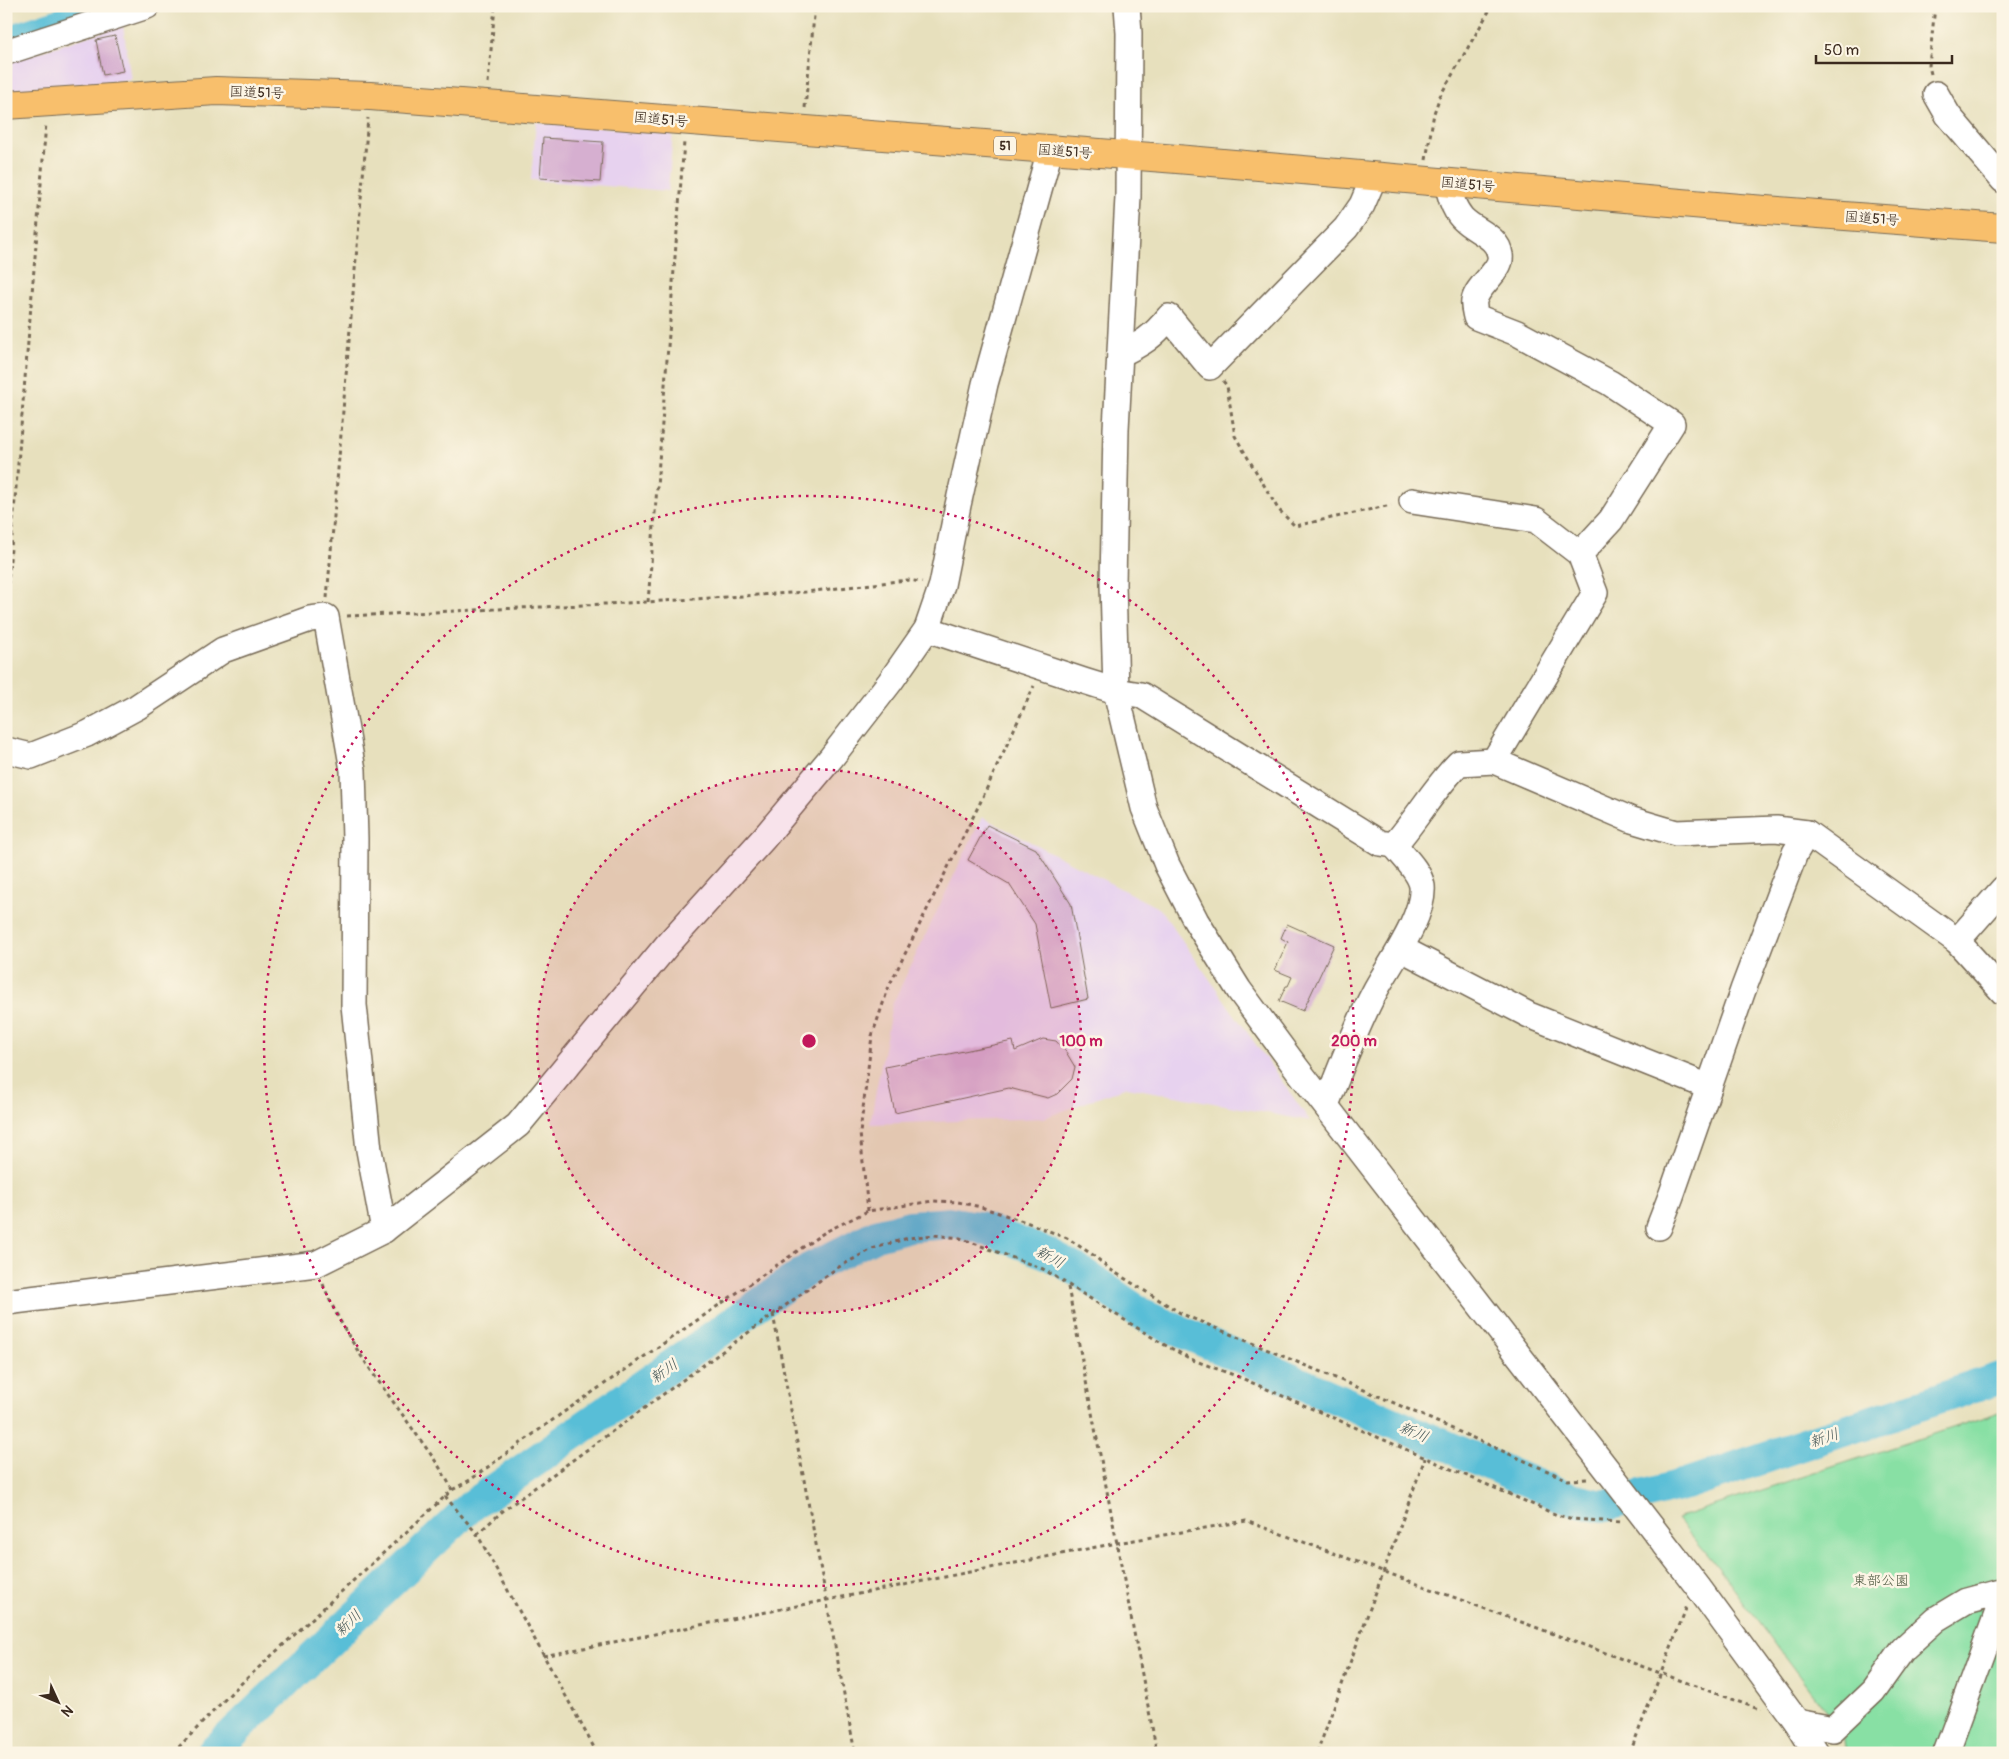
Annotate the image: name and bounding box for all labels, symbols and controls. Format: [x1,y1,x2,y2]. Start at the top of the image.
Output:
scale bar [1816,32,1953,64]
text: 50 m [1824,41,1859,60]
street label: 国道51号 [229,83,285,102]
street label: 国道51号 [633,109,689,130]
road number: 51 [994,136,1016,156]
street label: 国道51号 [1037,141,1093,162]
street label: 国道51号 [1440,174,1496,195]
street label: 国道51号 [1844,208,1900,229]
centre of rings [800,1032,818,1050]
text: 100 m [1060,1032,1102,1051]
text: 200 m [1331,1032,1377,1051]
water label: 新川 [1032,1242,1067,1273]
water label: 新川 [647,1355,682,1388]
water label: 新川 [1396,1418,1431,1447]
water label: 新川 [1807,1425,1841,1452]
park label: 東部公園 [1853,1572,1909,1589]
water label: 新川 [331,1606,366,1641]
north arrow [32,1676,82,1726]
text: N [58,1701,76,1720]

